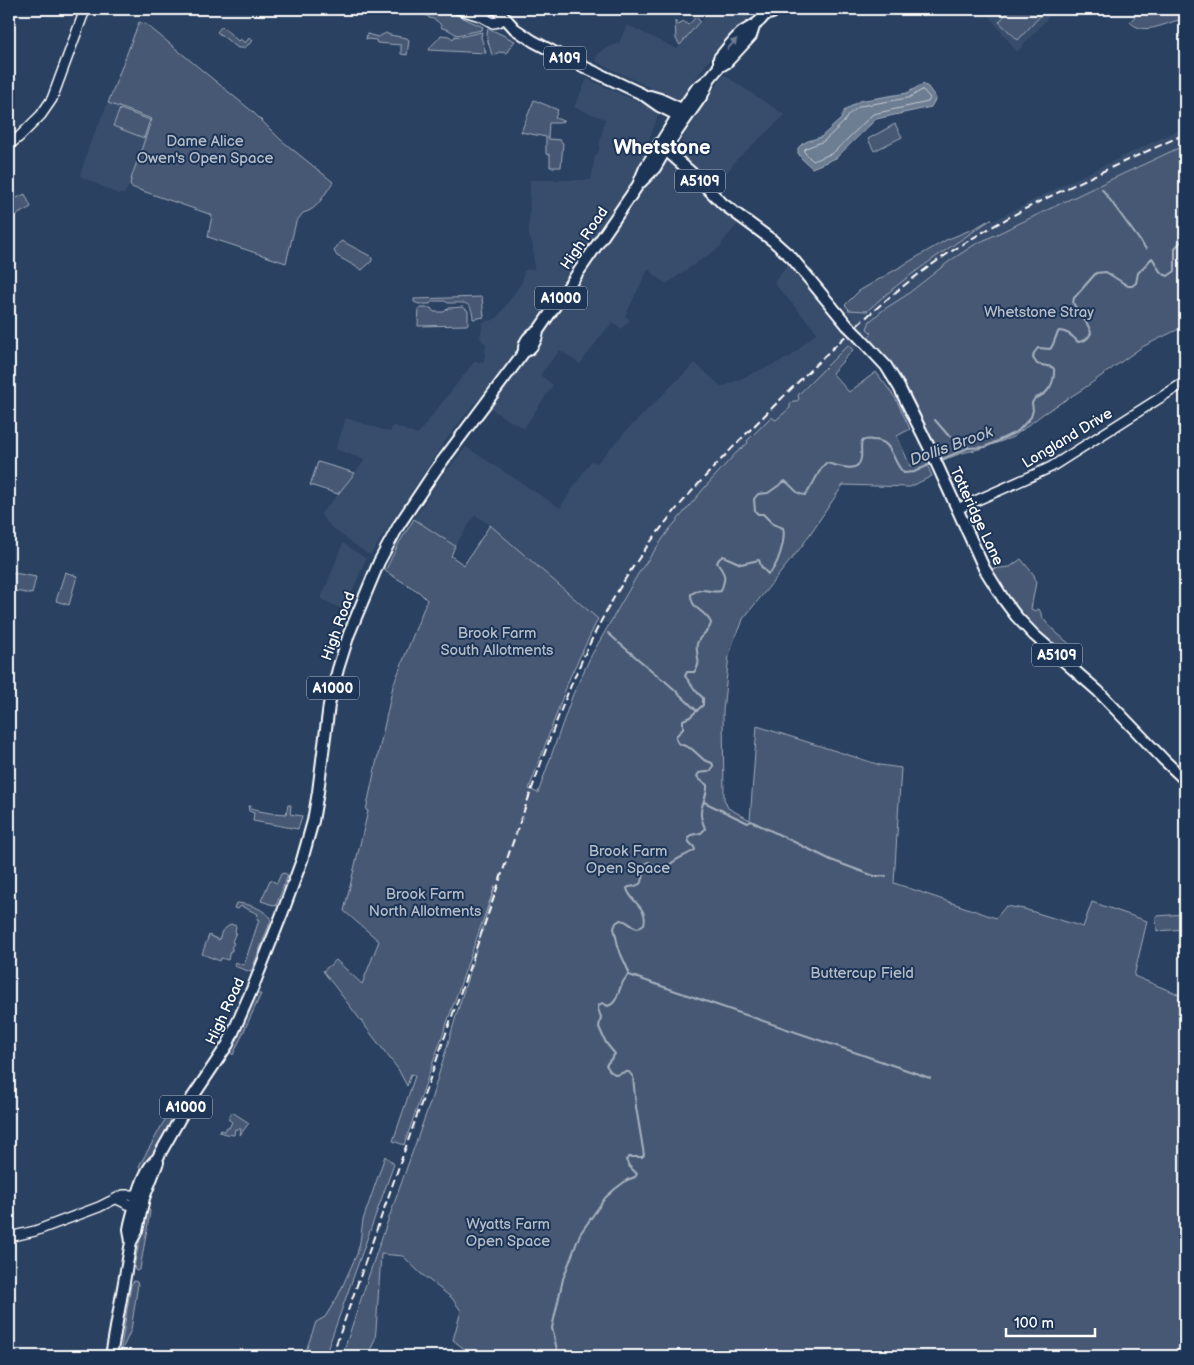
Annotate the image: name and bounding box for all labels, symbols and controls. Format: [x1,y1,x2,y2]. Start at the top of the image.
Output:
one-way arrow [726,38,738,50]
road number: A109 [544,46,586,70]
park label: Dame Alice Owen's Open Space [137,132,273,168]
district label: Whetstone [613,136,711,160]
road number: A5109 [675,170,725,192]
street label: High Road [556,203,612,273]
road number: A1000 [535,286,587,310]
park label: Whetstone Stray [984,303,1094,322]
street label: Longland Drive [1019,404,1116,473]
water label: Dollis Brook [907,422,997,470]
street label: Totteridge Lane [945,464,1008,569]
street label: High Road [317,589,360,663]
park label: Brook Farm South Allotments [440,624,554,660]
road number: A5109 [1032,644,1082,666]
road number: A1000 [307,676,359,700]
park label: Brook Farm Open Space [586,842,670,878]
park label: Brook Farm North Allotments [369,885,482,921]
park label: Buttercup Field [810,964,914,983]
street label: High Road [202,975,249,1048]
road number: A1000 [160,1096,212,1118]
park label: Wyatts Farm Open Space [466,1215,550,1251]
scale bar [1006,1305,1095,1337]
text: 100 m [1014,1314,1054,1333]

